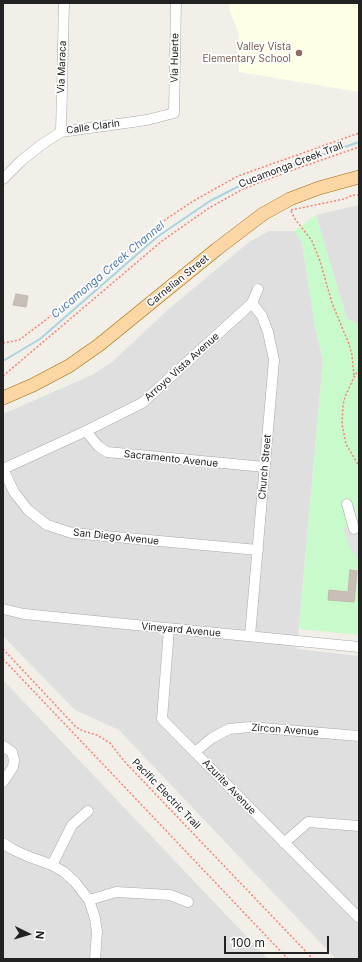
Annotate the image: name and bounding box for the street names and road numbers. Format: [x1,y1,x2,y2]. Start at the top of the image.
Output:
street label: Via Huerte [169,33,181,83]
street label: Via Maraca [55,40,69,94]
street label: Calle Clarin [65,117,121,137]
street label: Cucamonga Creek Trail [237,140,345,190]
street label: Carnelian Street [145,252,211,310]
street label: Arroyo Vista Avenue [142,330,222,404]
street label: Church Street [256,434,274,500]
street label: Sacramento Avenue [123,448,219,470]
street label: San Diego Avenue [72,527,160,547]
street label: Vineyard Avenue [141,621,221,639]
street label: Zircon Avenue [251,722,319,738]
street label: Pacific Electric Trail [129,756,203,832]
street label: Azurite Avenue [200,757,258,817]

